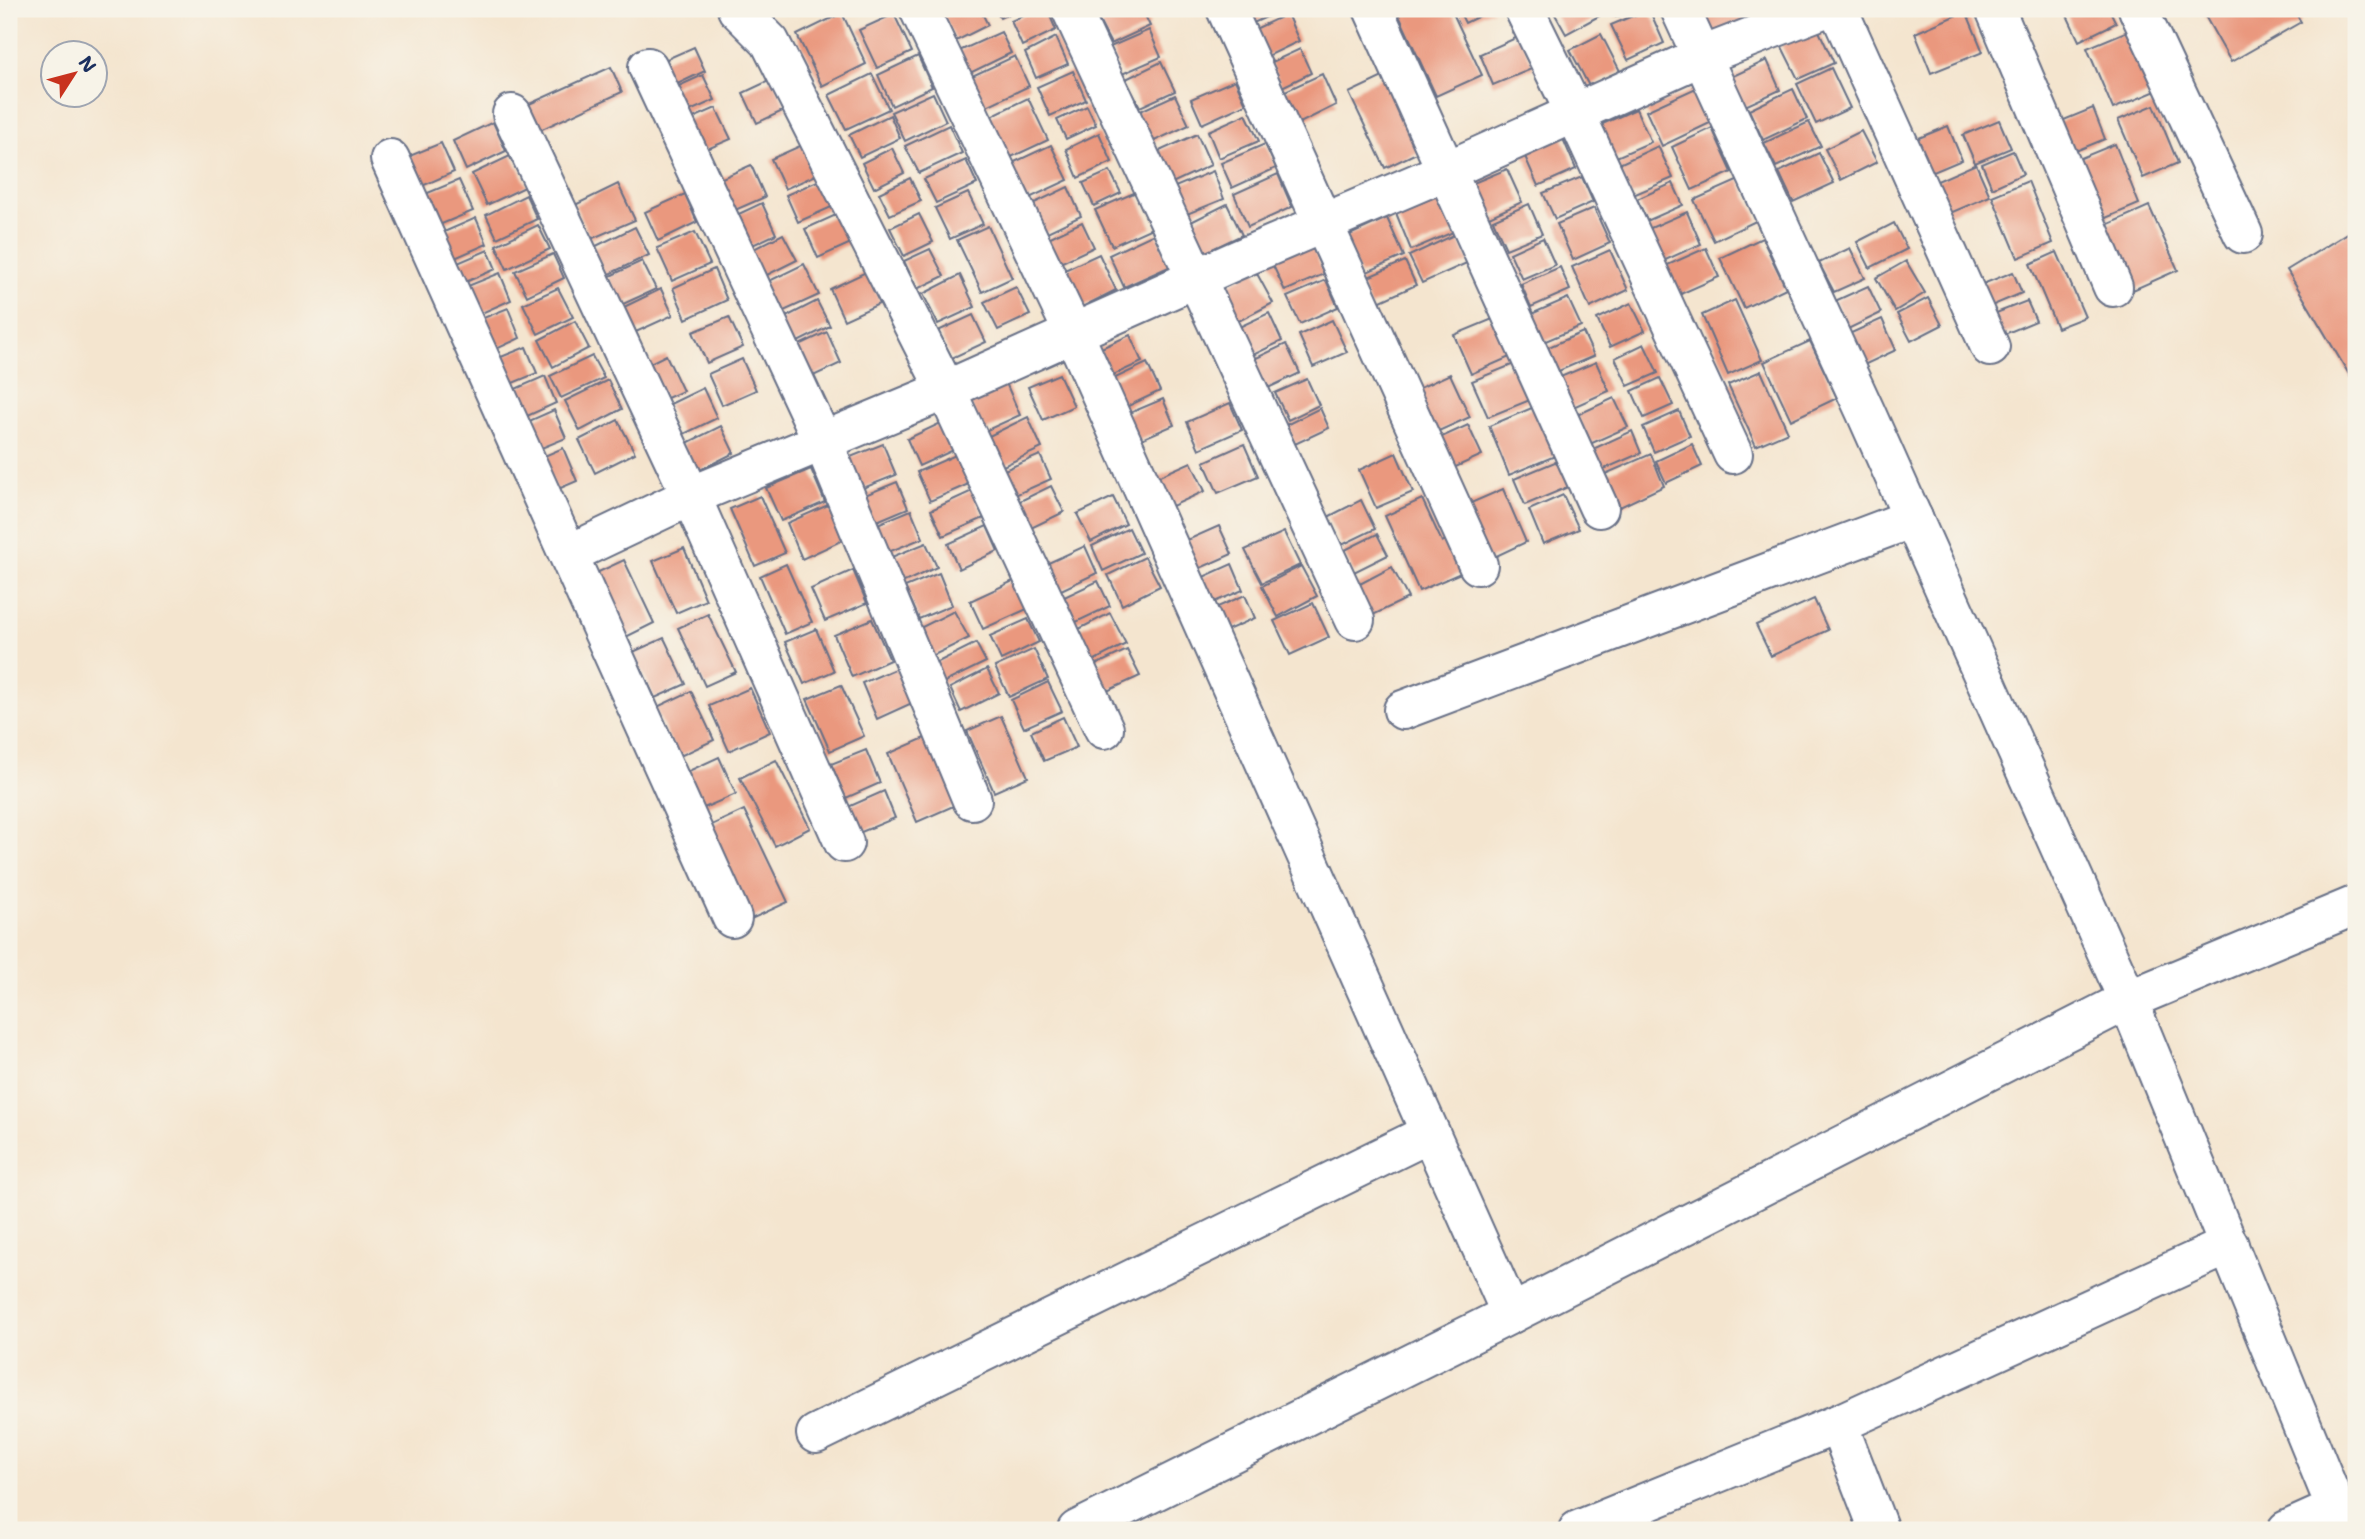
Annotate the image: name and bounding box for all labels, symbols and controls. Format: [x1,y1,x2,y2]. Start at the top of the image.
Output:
north arrow [38,38,108,108]
text: N [73,51,102,78]

